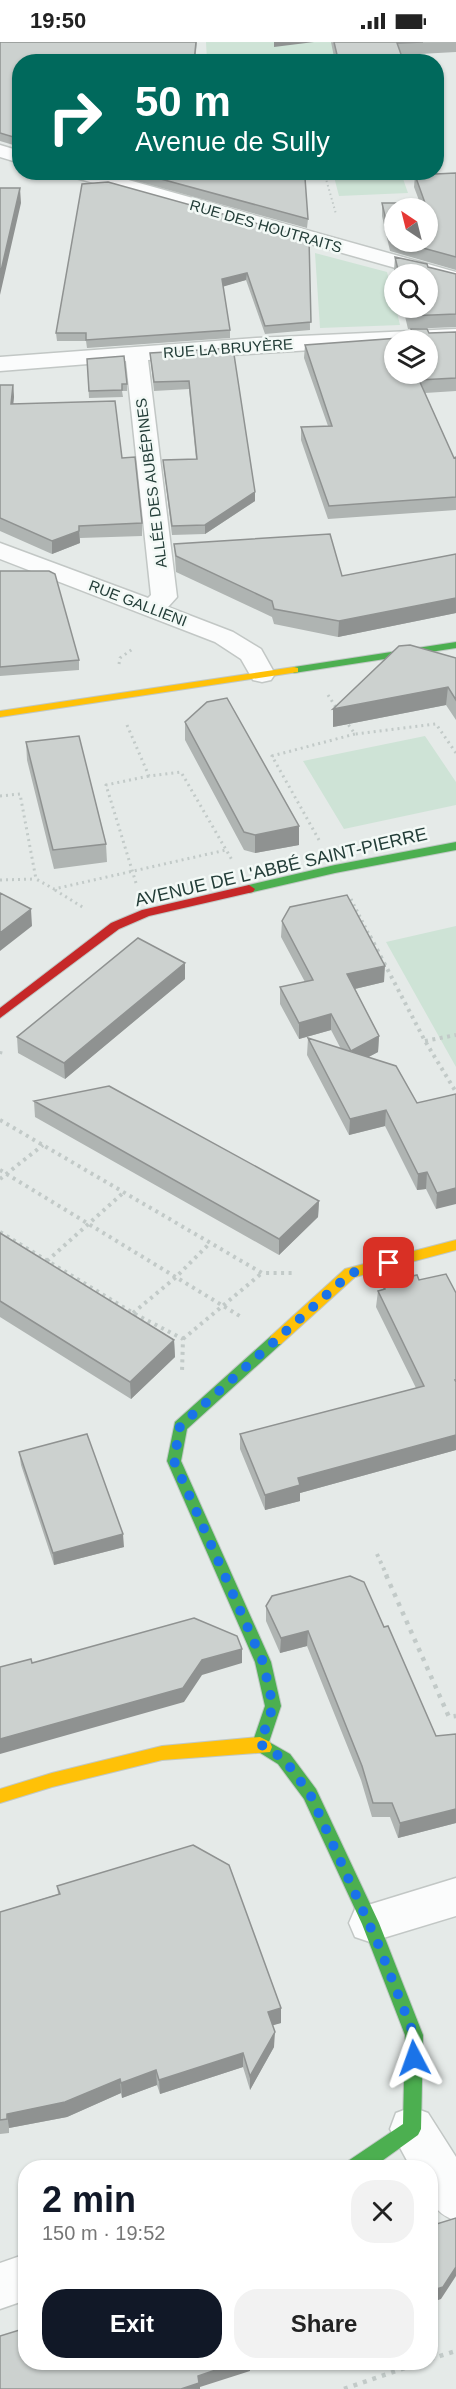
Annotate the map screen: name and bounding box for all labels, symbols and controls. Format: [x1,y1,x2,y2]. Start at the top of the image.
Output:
text: 19:50 [30,8,86,33]
icon: right [36,78,114,156]
text: 50 m [135,78,231,125]
text: Avenue de Sully [135,127,330,157]
street label: RUE DES HOUTRAITS [188,196,344,256]
north arrow [384,198,438,252]
map controls [384,198,438,384]
button: search [384,264,438,318]
button: layers [384,330,438,384]
street label: RUE LA BRUYÈRE [163,335,293,361]
street label: ALLÉE DES AUBÉPINES [132,397,170,569]
street label: RUE GALLIENI [87,577,189,629]
street label: AVENUE DE L'ABBÉ SAINT-PIERRE [133,824,429,910]
pin [363,1237,414,1288]
icon: arrive [372,1246,405,1279]
position arrow [382,2026,446,2090]
text: 2 min [42,2179,136,2220]
button: close [351,2180,414,2243]
text: 150 m · 19:52 [42,2222,165,2244]
button: Exit [42,2289,222,2358]
button: Share [234,2289,414,2358]

